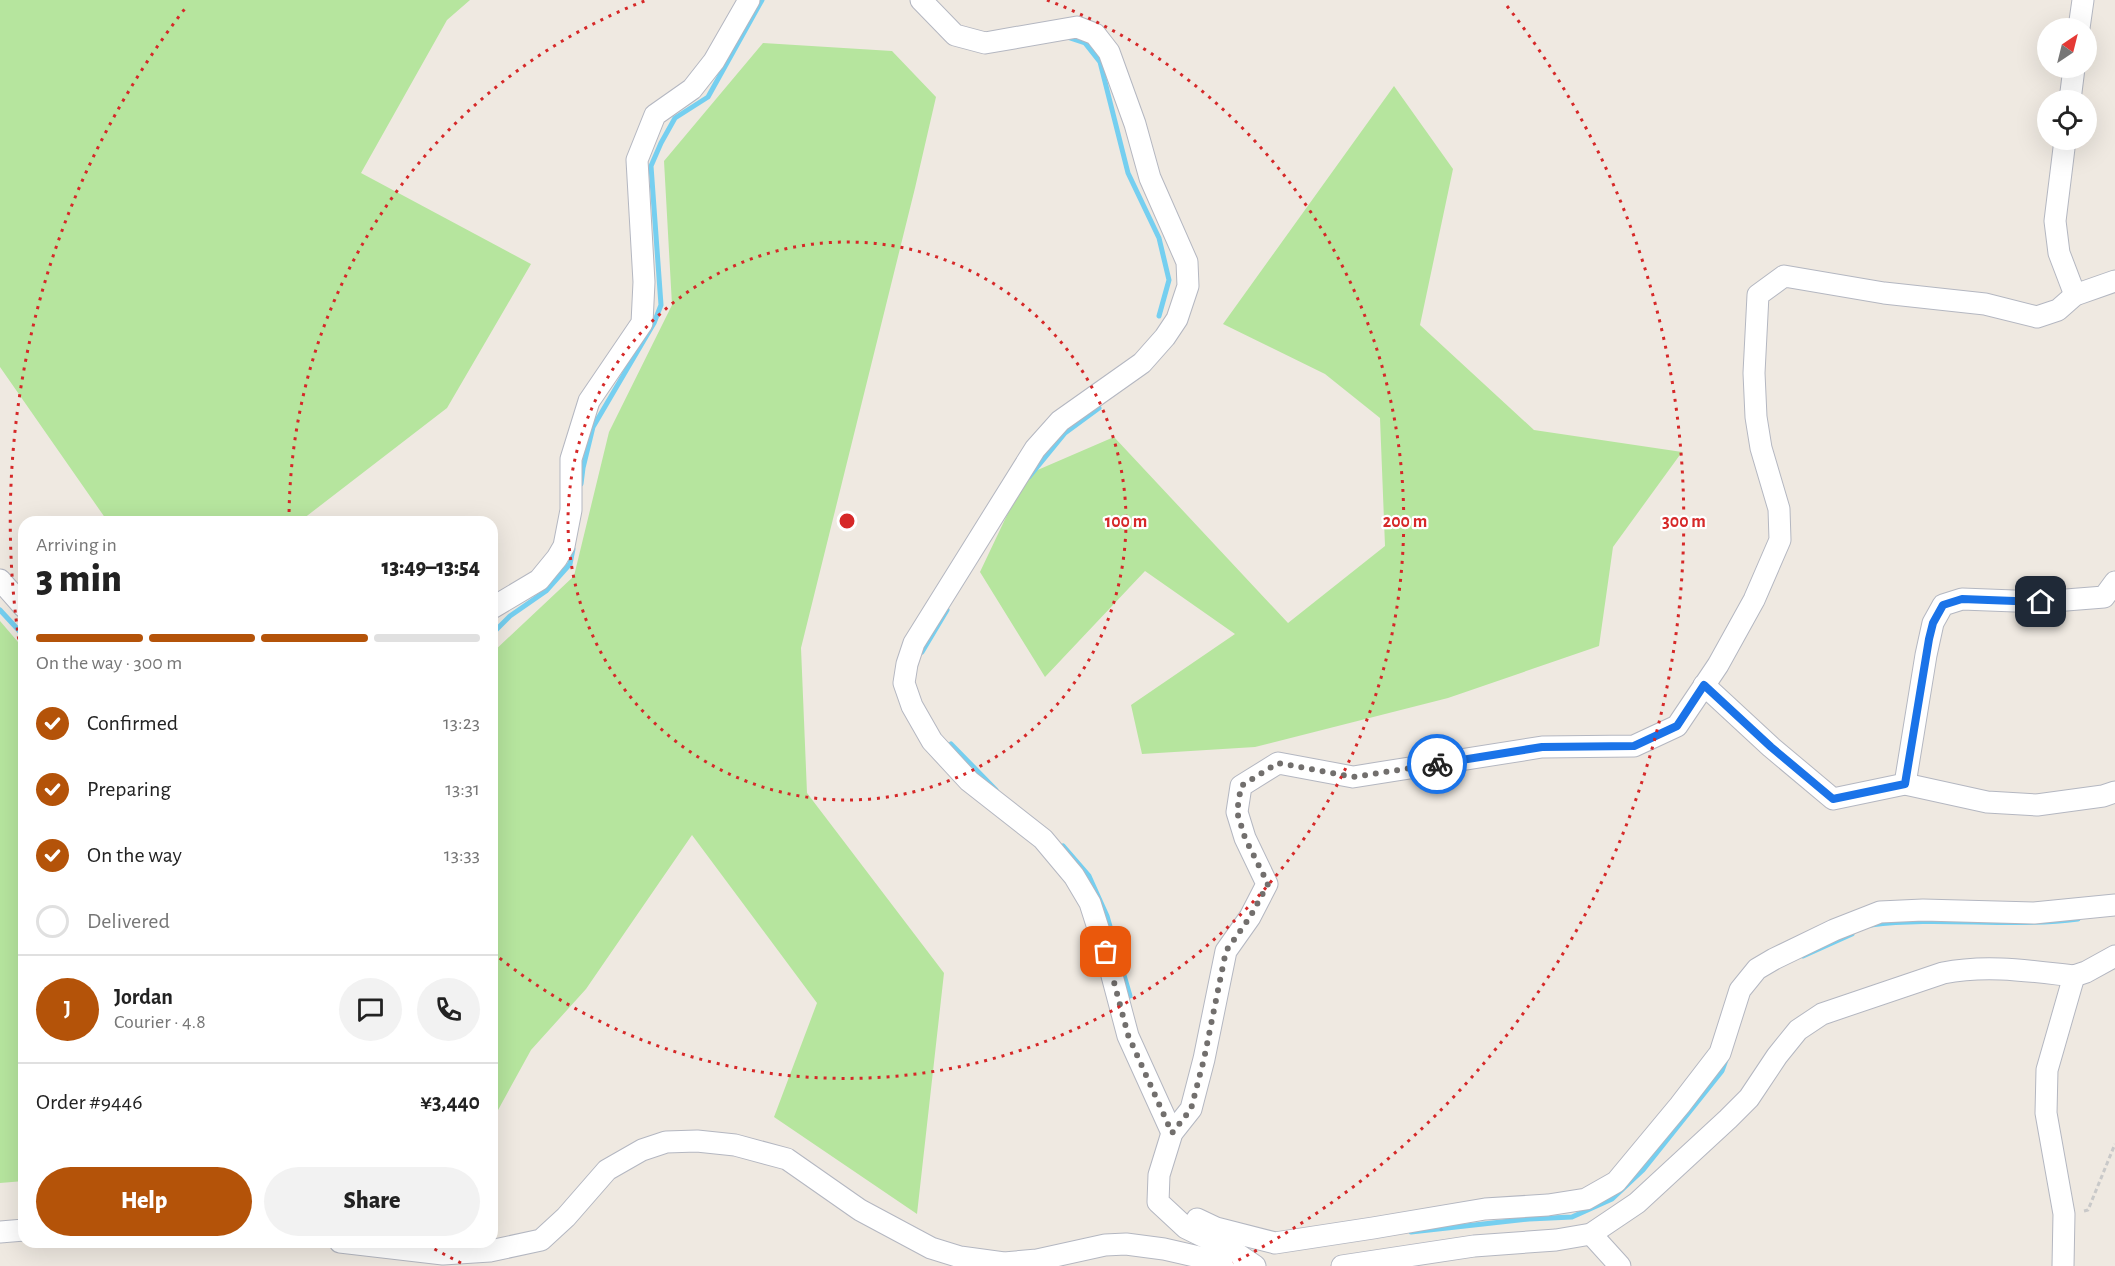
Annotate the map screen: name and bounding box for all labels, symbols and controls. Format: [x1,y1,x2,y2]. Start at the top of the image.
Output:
north arrow [2037,18,2097,78]
map controls [2037,18,2097,150]
button: locate [2037,90,2097,150]
centre of rings [837,511,857,531]
text: 100 m [1105,513,1147,531]
text: 200 m [1383,513,1427,531]
text: 300 m [1662,513,1706,531]
text: Arriving in [36,535,117,555]
text: 13:49–13:54 [381,556,480,578]
text: 3 min [36,560,122,599]
pin [2015,576,2066,627]
icon: home [2024,585,2057,618]
text: On the way · 300 m [36,653,182,673]
icon: check [36,707,69,740]
text: Confirmed [87,712,178,734]
text: 13:23 [443,713,480,733]
courier [1407,734,1467,794]
icon: bike [1421,748,1454,781]
icon: check [36,773,69,806]
text: Preparing [87,778,171,800]
text: 13:31 [445,779,480,799]
icon: check [36,839,69,872]
text: On the way [87,844,182,866]
text: 13:33 [444,845,480,865]
text: Delivered [87,910,170,932]
pin [1080,926,1131,977]
icon: bag [1089,935,1122,968]
button: chat [339,978,402,1041]
button: phone [417,978,480,1041]
text: Jordan [114,986,173,1008]
text: J [64,998,71,1020]
text: Courier · 4.8 [114,1012,206,1032]
text: Order #9446 [36,1091,143,1113]
text: ¥3,440 [420,1091,480,1113]
button: Help [36,1167,252,1236]
button: Share [264,1167,480,1236]

